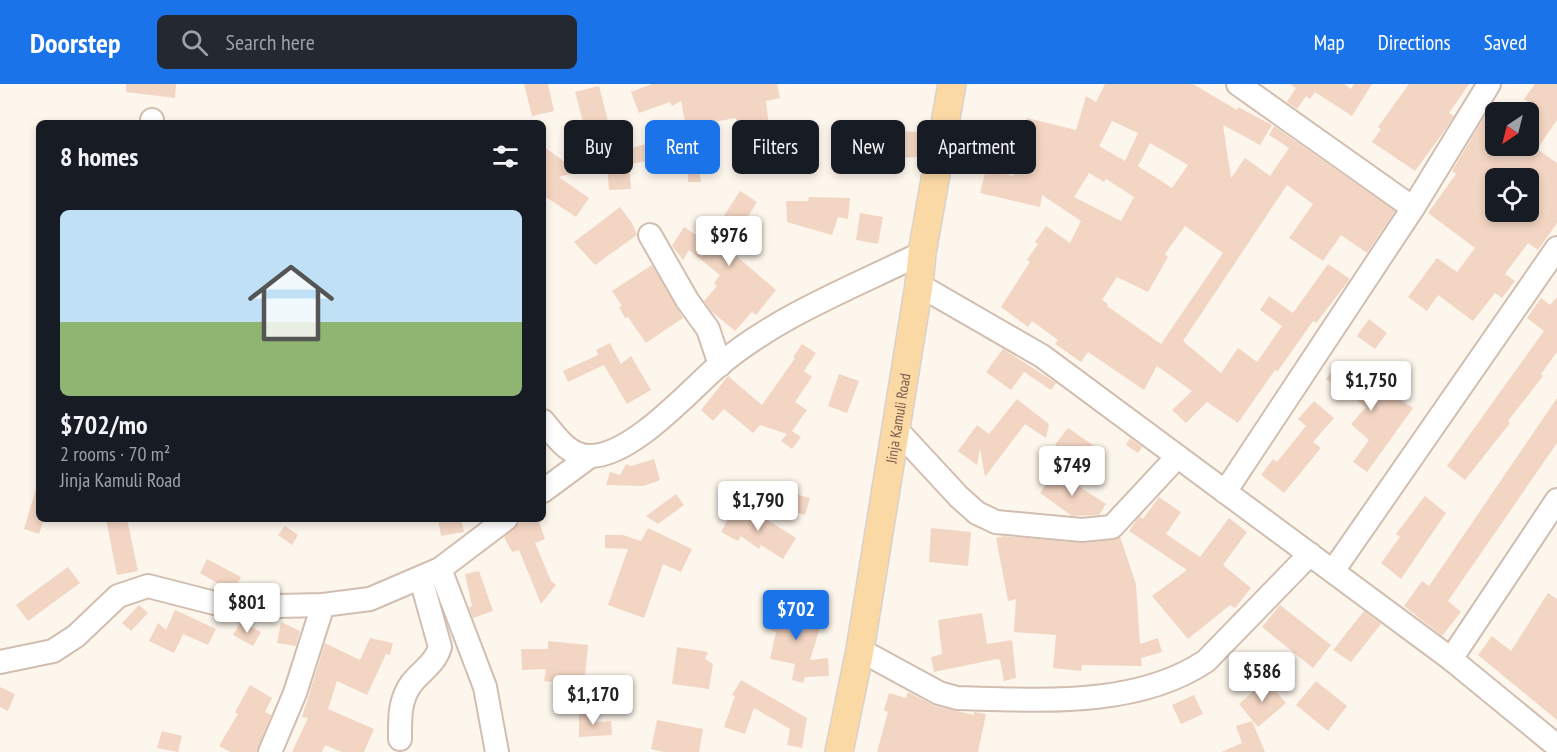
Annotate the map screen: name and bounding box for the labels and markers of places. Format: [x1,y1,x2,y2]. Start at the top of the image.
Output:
pin: $976 [693,216,765,267]
pin: $1,750 [1322,361,1420,412]
pin: $749 [1036,446,1108,497]
pin: $1,790 [709,481,807,532]
pin: $801 [211,583,283,634]
pin: $702 [760,590,832,641]
pin: $586 [1226,652,1298,703]
pin: $1,170 [544,675,642,726]

